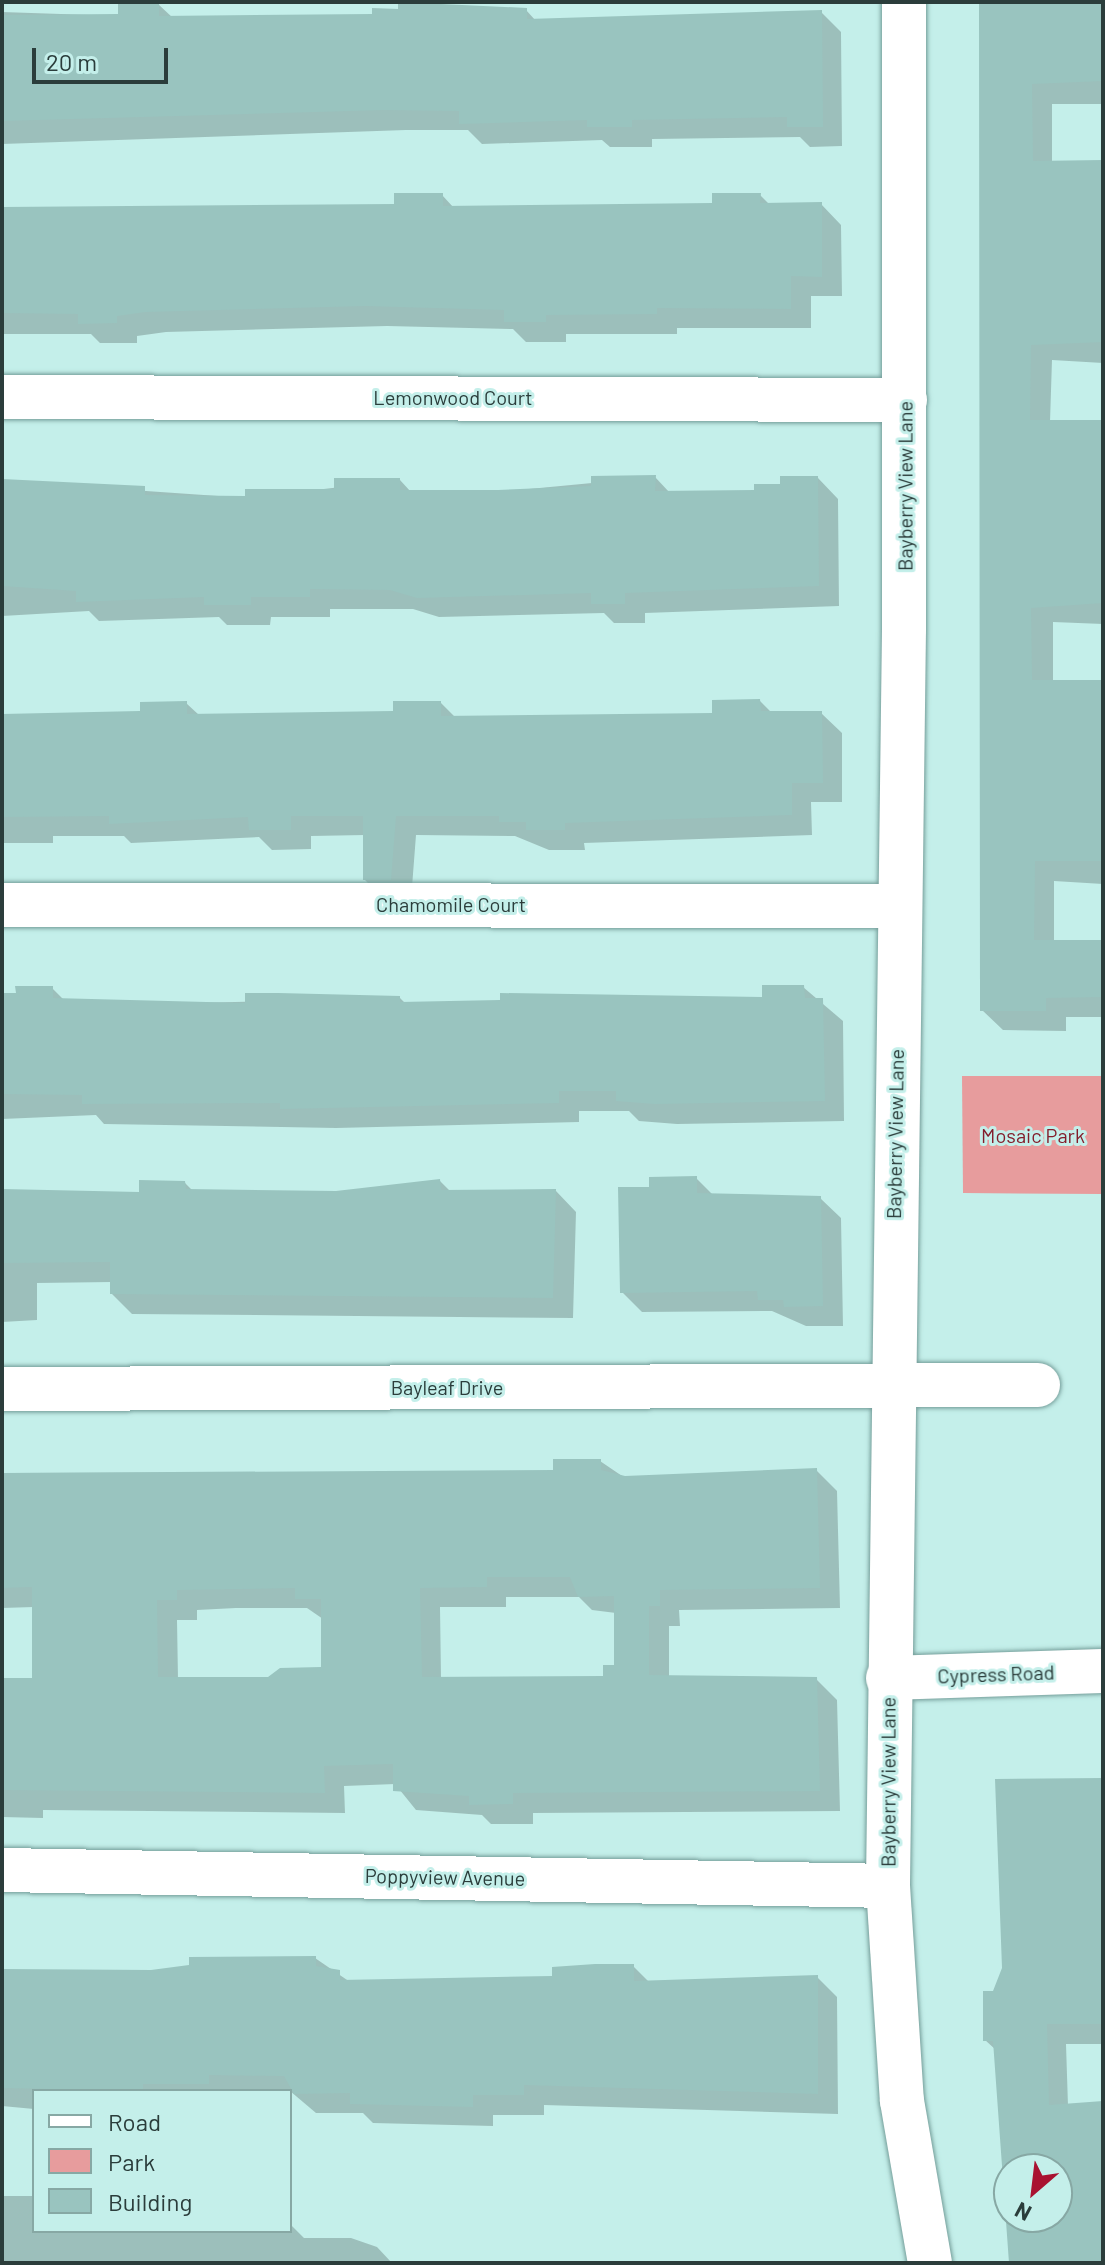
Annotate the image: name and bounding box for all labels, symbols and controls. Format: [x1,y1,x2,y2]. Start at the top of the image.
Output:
scale bar [36,32,172,82]
text: 20 m [46,47,97,76]
street label: Lemonwood Court [373,385,533,409]
street label: Bayberry View Lane [893,401,917,571]
street label: Chamomile Court [376,892,526,916]
street label: Bayberry View Lane [882,1049,908,1219]
park label: Mosaic Park [981,1123,1085,1147]
street label: Bayleaf Drive [391,1375,503,1399]
street label: Cypress Road [937,1660,1055,1688]
street label: Bayberry View Lane [876,1697,900,1867]
street label: Poppyview Avenue [365,1864,525,1890]
legend [32,2089,292,2233]
text: Road [108,2107,161,2136]
text: Park [108,2147,155,2176]
north arrow [993,2153,1073,2233]
text: Building [108,2187,192,2216]
text: N [1010,2198,1035,2227]

